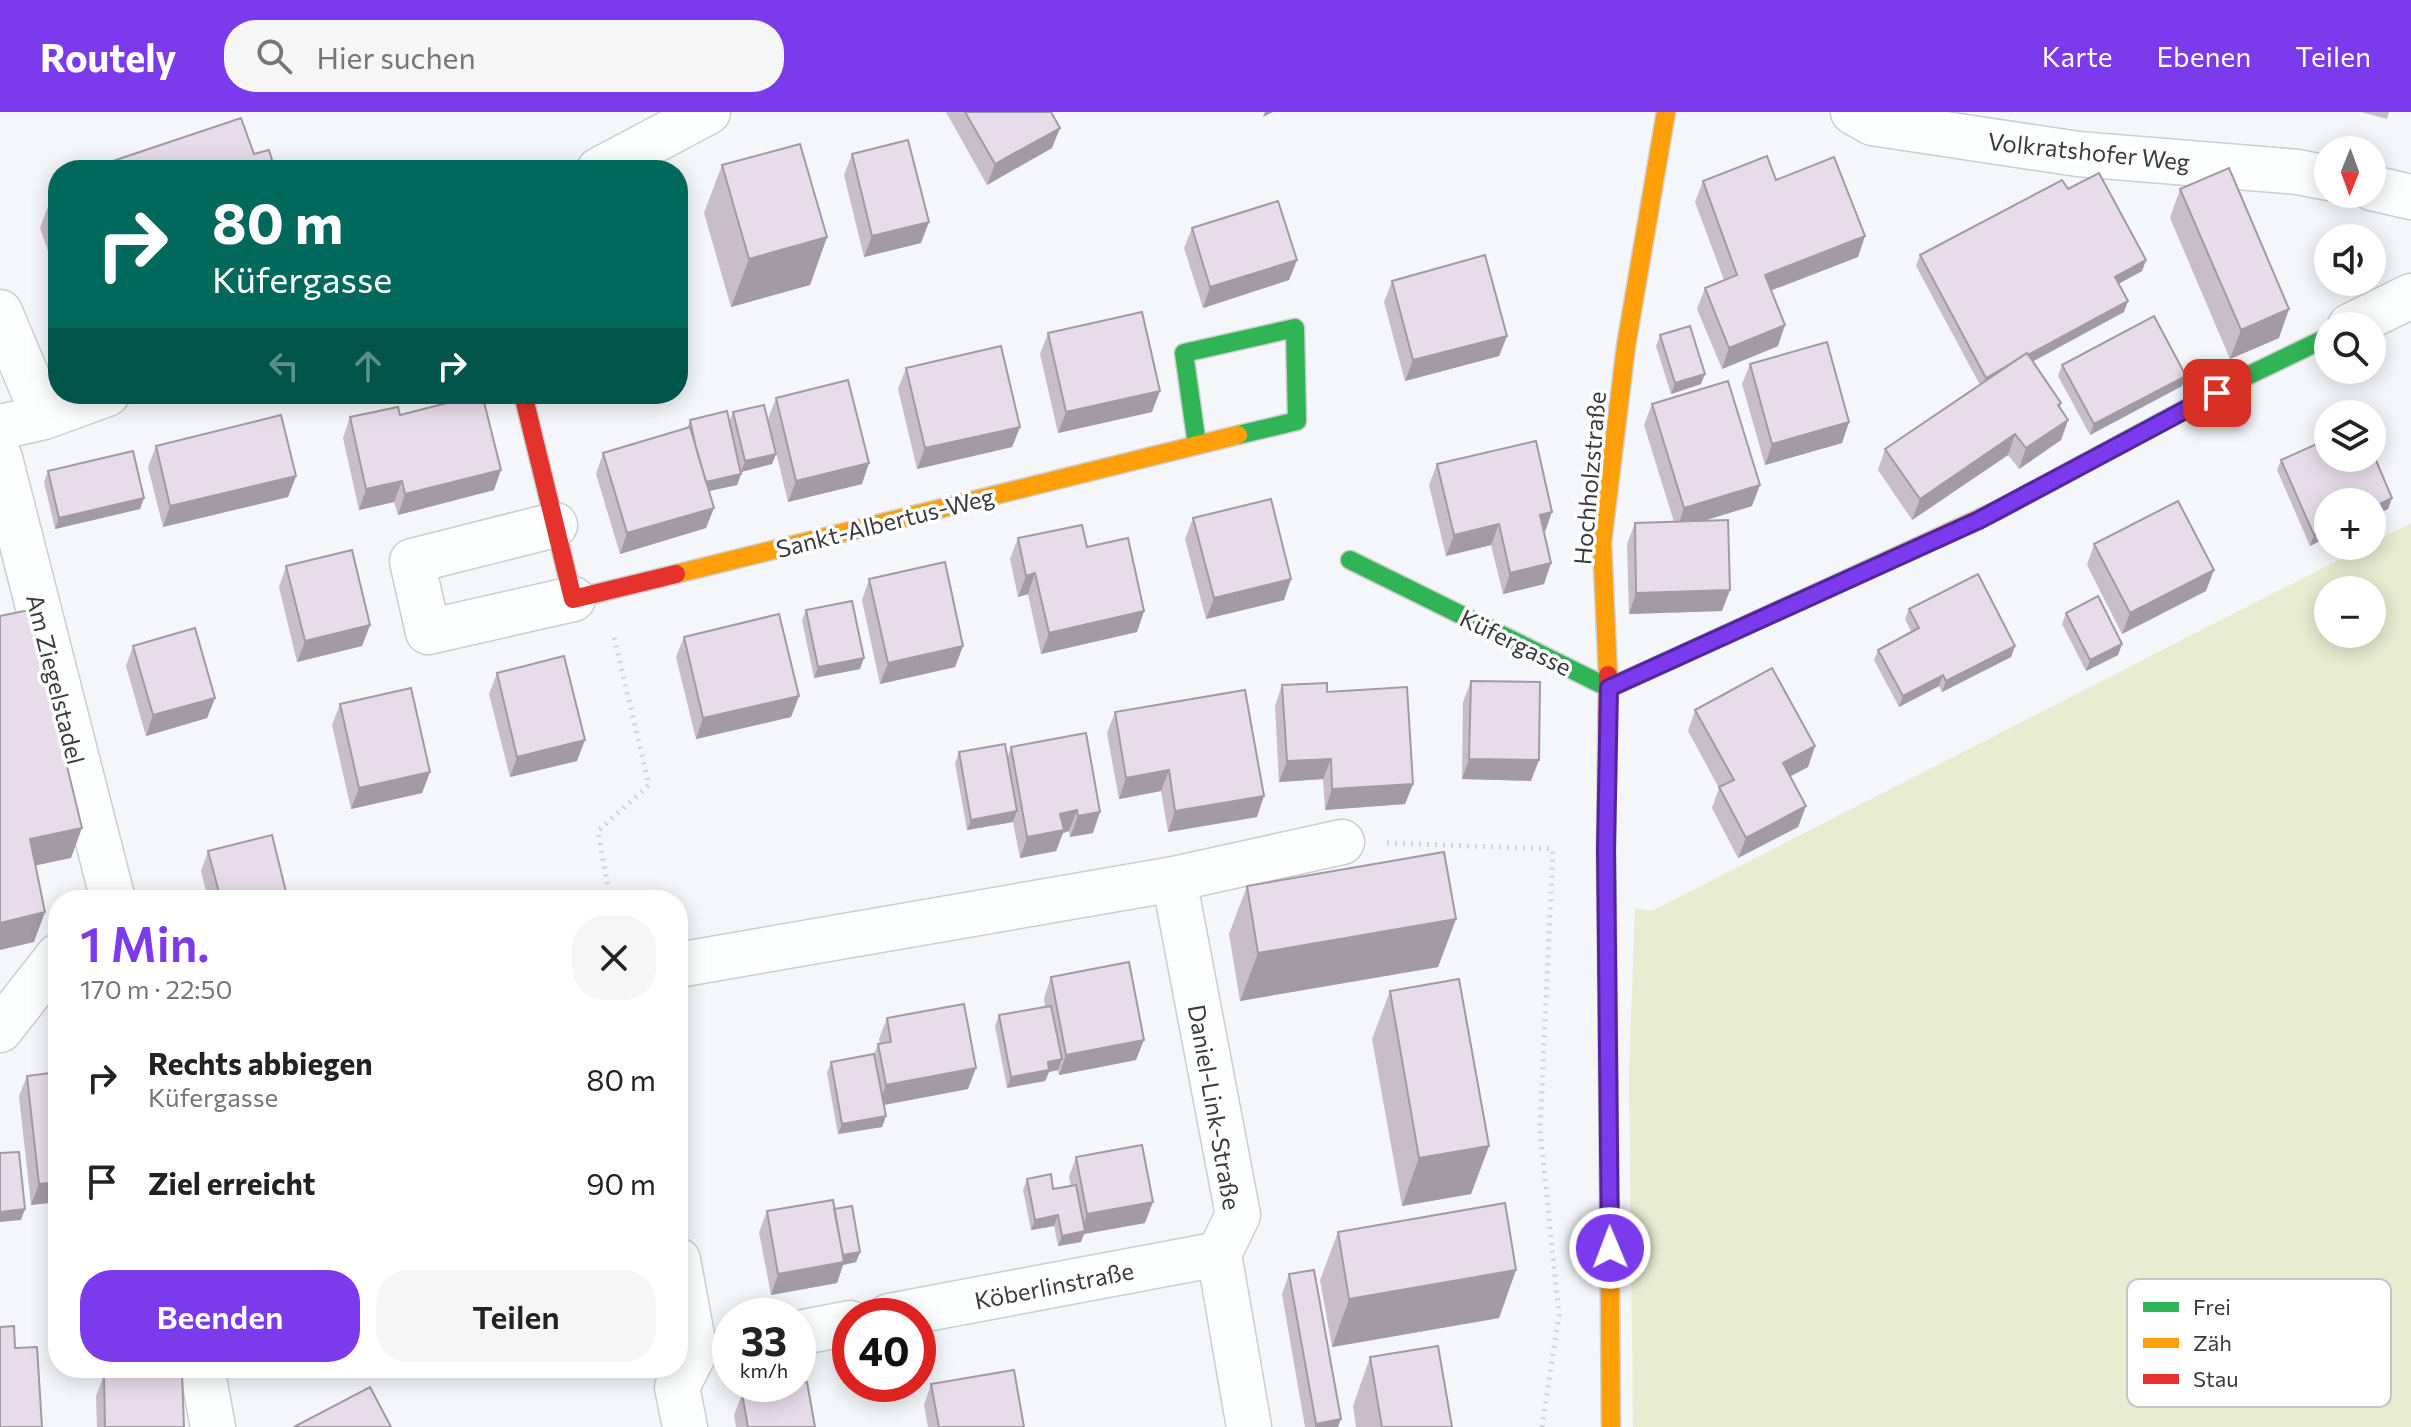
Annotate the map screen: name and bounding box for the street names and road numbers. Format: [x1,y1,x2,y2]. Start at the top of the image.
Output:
street label: Volkratshofer Weg [1987,126,2191,176]
street label: Hochholzstraße [1567,390,1611,566]
street label: Sankt-Albertus-Weg [773,481,997,563]
street label: Am Ziegelstadel [21,591,91,767]
street label: Küfergasse [1456,603,1576,681]
street label: Daniel-Link-Straße [1183,1002,1247,1212]
street label: Köberlinstraße [972,1255,1136,1315]

